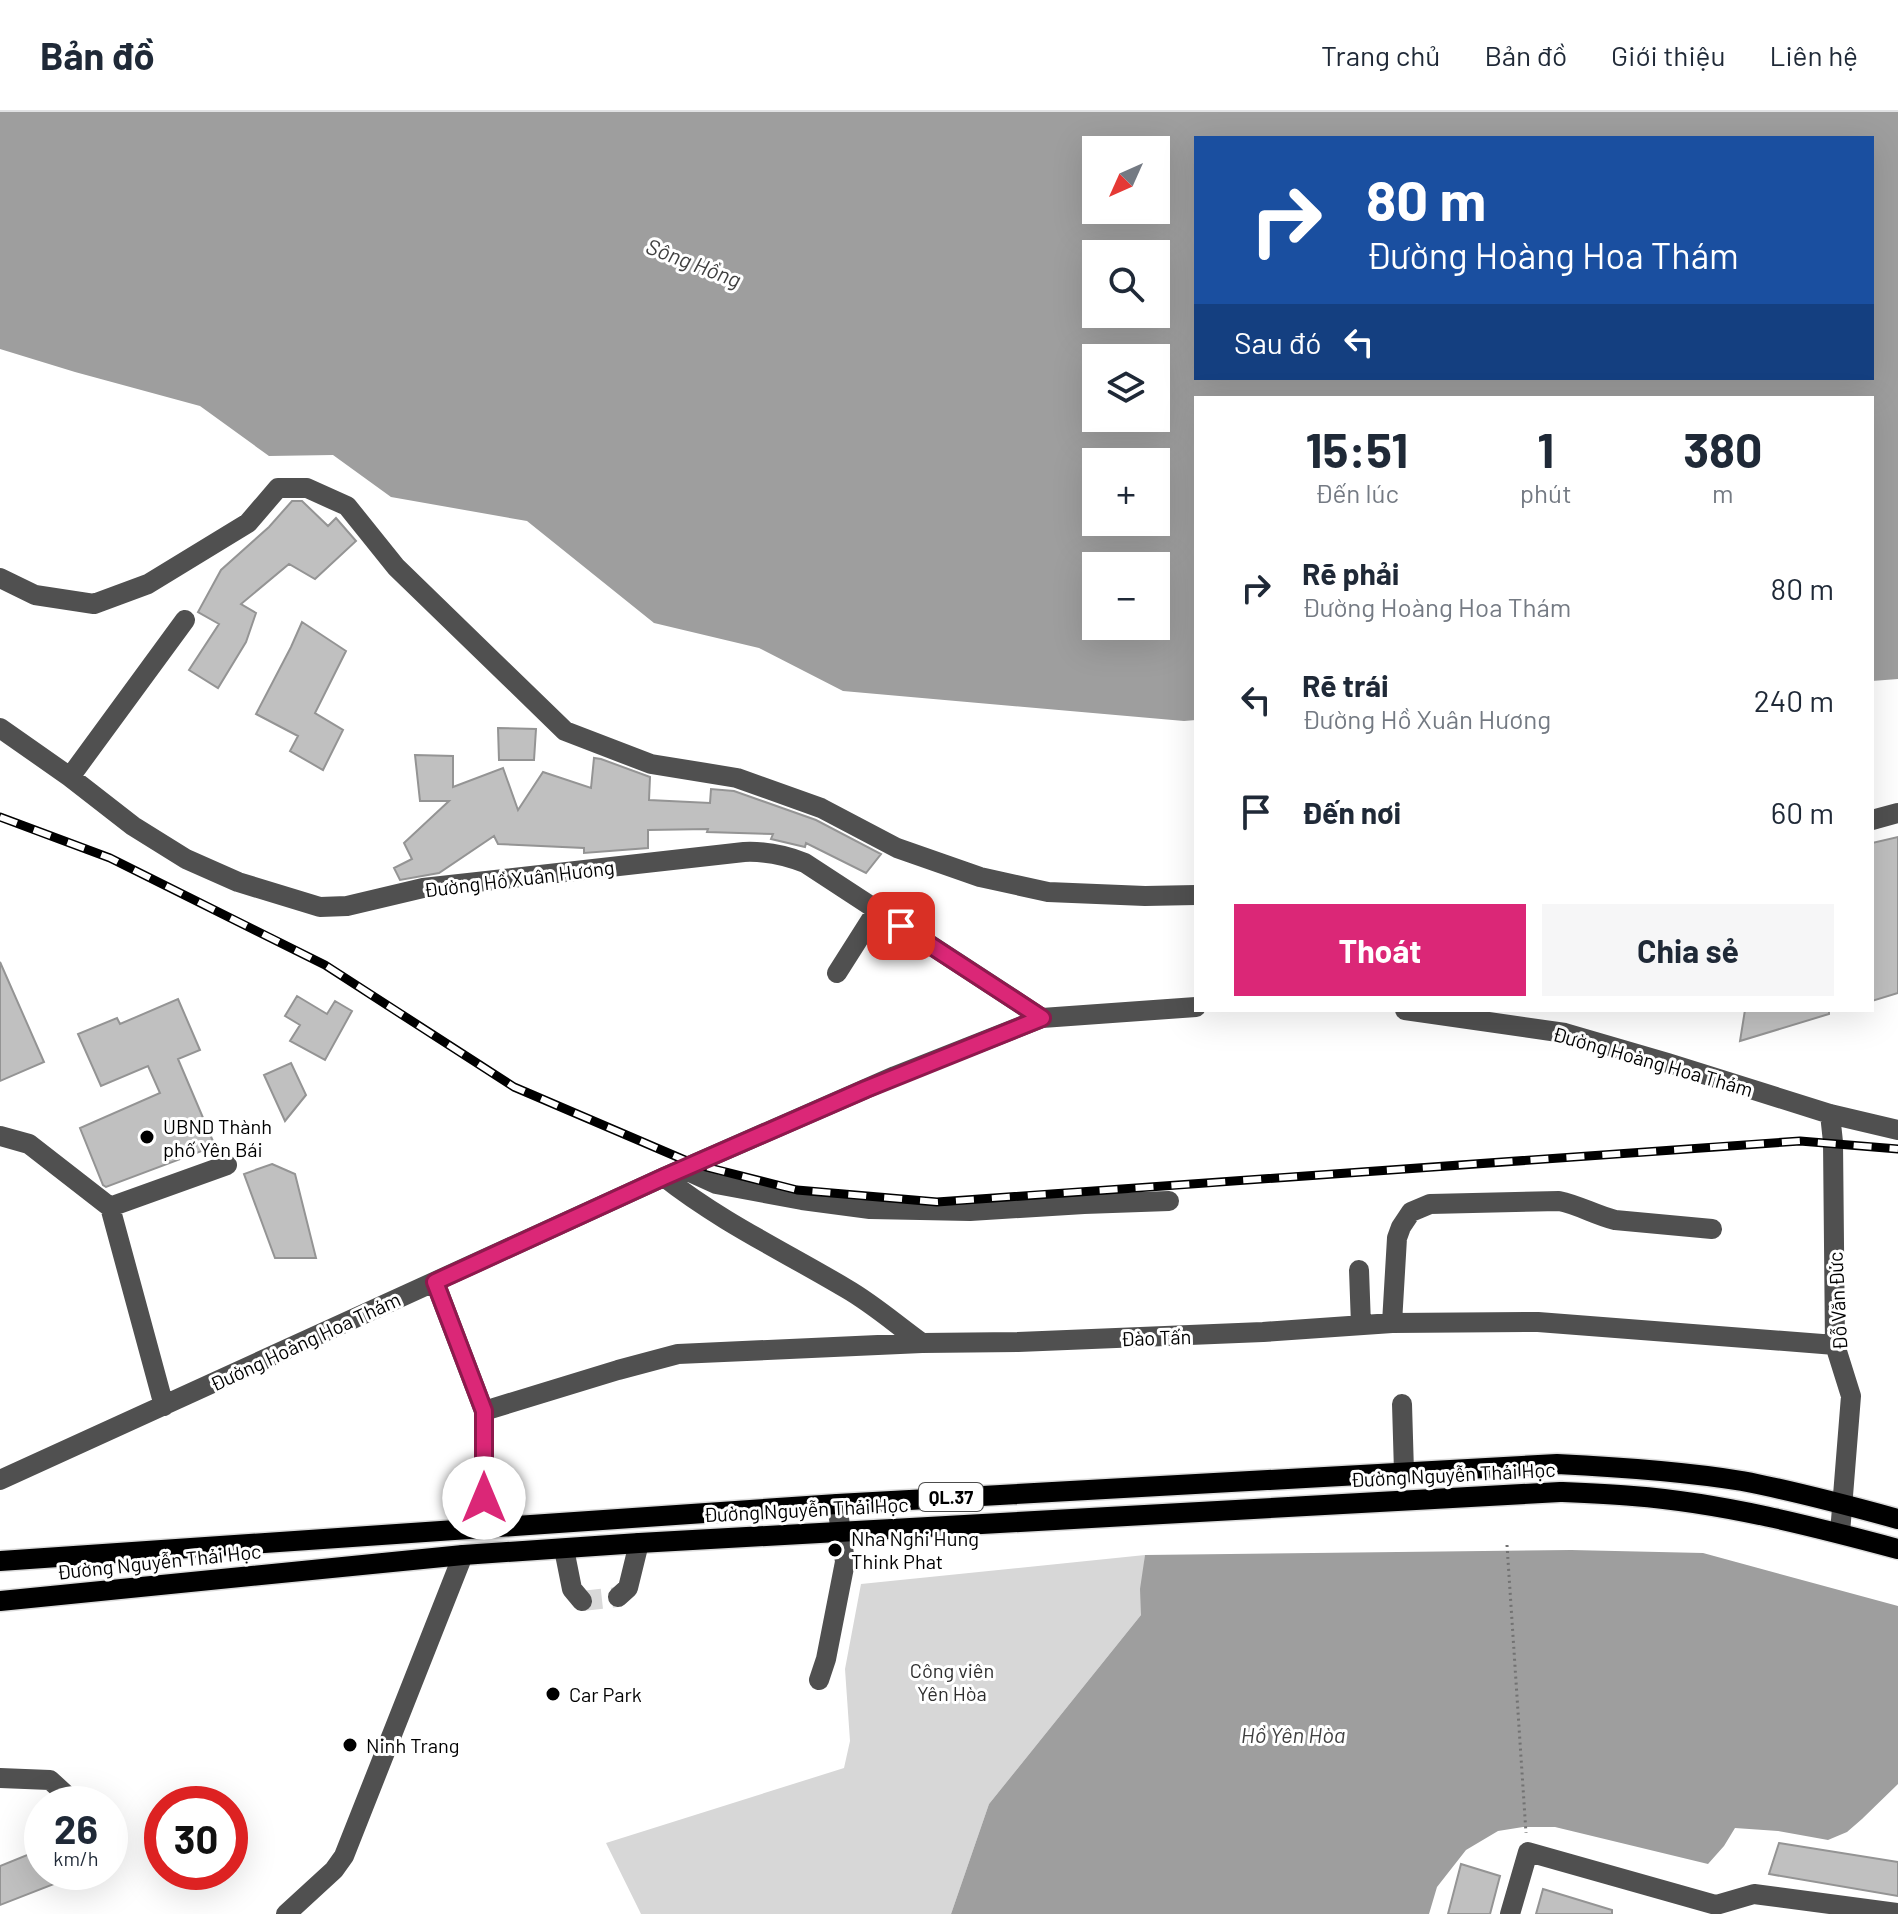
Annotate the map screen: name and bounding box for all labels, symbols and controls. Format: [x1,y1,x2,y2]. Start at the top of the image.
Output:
text: Bản đồ [40,32,154,78]
text: Trang chủ [1321,38,1440,72]
text: Bản đồ [1484,38,1567,72]
text: Giới thiệu [1611,38,1726,72]
text: Liên hệ [1770,38,1858,72]
north arrow [1082,136,1170,224]
map controls [1082,136,1170,640]
text: 80 m [1366,165,1486,232]
icon: right [1234,168,1338,272]
water label: Sông Hồng [643,232,745,292]
text: Đường Hoàng Hoa Thám [1366,233,1739,276]
button: search [1082,240,1170,328]
icon: left [1337,320,1381,364]
text: Sau đó [1234,324,1321,360]
button: layers [1082,344,1170,432]
text: 15:51 [1306,420,1408,478]
text: 1 [1537,420,1554,478]
text: 380 [1683,420,1762,478]
button: + [1082,448,1170,536]
text: Đến lúc [1315,477,1399,508]
text: phút [1520,477,1572,508]
text: m [1712,477,1734,508]
button: − [1082,552,1170,640]
text: Rẽ phải [1302,555,1399,591]
icon: right [1234,566,1278,610]
text: 80 m [1771,570,1834,606]
text: Đường Hoàng Hoa Thám [1302,591,1571,622]
text: Rẽ trái [1302,667,1389,703]
icon: left [1234,678,1278,722]
text: 240 m [1754,682,1834,718]
text: Đường Hồ Xuân Hương [1302,703,1551,734]
icon: arrive [1234,790,1278,834]
text: Đến nơi [1302,794,1401,830]
text: 60 m [1771,794,1834,830]
street label: Đường Hồ Xuân Hương [422,854,616,902]
pin [867,892,935,960]
icon: arrive [879,904,923,948]
button: Thoát [1234,904,1526,996]
button: Chia sẻ [1542,904,1834,996]
street label: Đường Hoàng Hoa Thám [1550,1021,1756,1101]
place label: UBND Thành phố Yên Bái [163,1114,272,1161]
marker: UBND Thành phố Yên Bái [138,1128,156,1146]
street label: Đỗ Văn Đức [1822,1251,1852,1351]
street label: Đường Hoàng Hoa Thám [206,1286,404,1396]
street label: Đào Tấn [1120,1324,1192,1350]
position arrow [442,1456,526,1540]
street label: Đường Nguyễn Thái Học [1350,1457,1556,1491]
road number: QL.37 [919,1483,983,1511]
street label: Đường Nguyễn Thái Học [703,1492,909,1526]
place label: Nha Nghi Hung Think Phat [851,1526,979,1573]
street label: Đường Nguyễn Thái Học [56,1538,262,1584]
marker: Nha Nghi Hung Think Phat [826,1541,844,1559]
park label: Công viên Yên Hòa [910,1658,994,1705]
place label: Car Park [569,1682,642,1706]
marker: Car Park [544,1685,562,1703]
water label: Hồ Yên Hòa [1241,1721,1345,1747]
place label: Ninh Trang [366,1733,459,1757]
marker: Ninh Trang [341,1736,359,1754]
speed limit sign: 30 [144,1786,248,1890]
text: 26 [54,1804,98,1852]
text: km/h [53,1846,99,1870]

